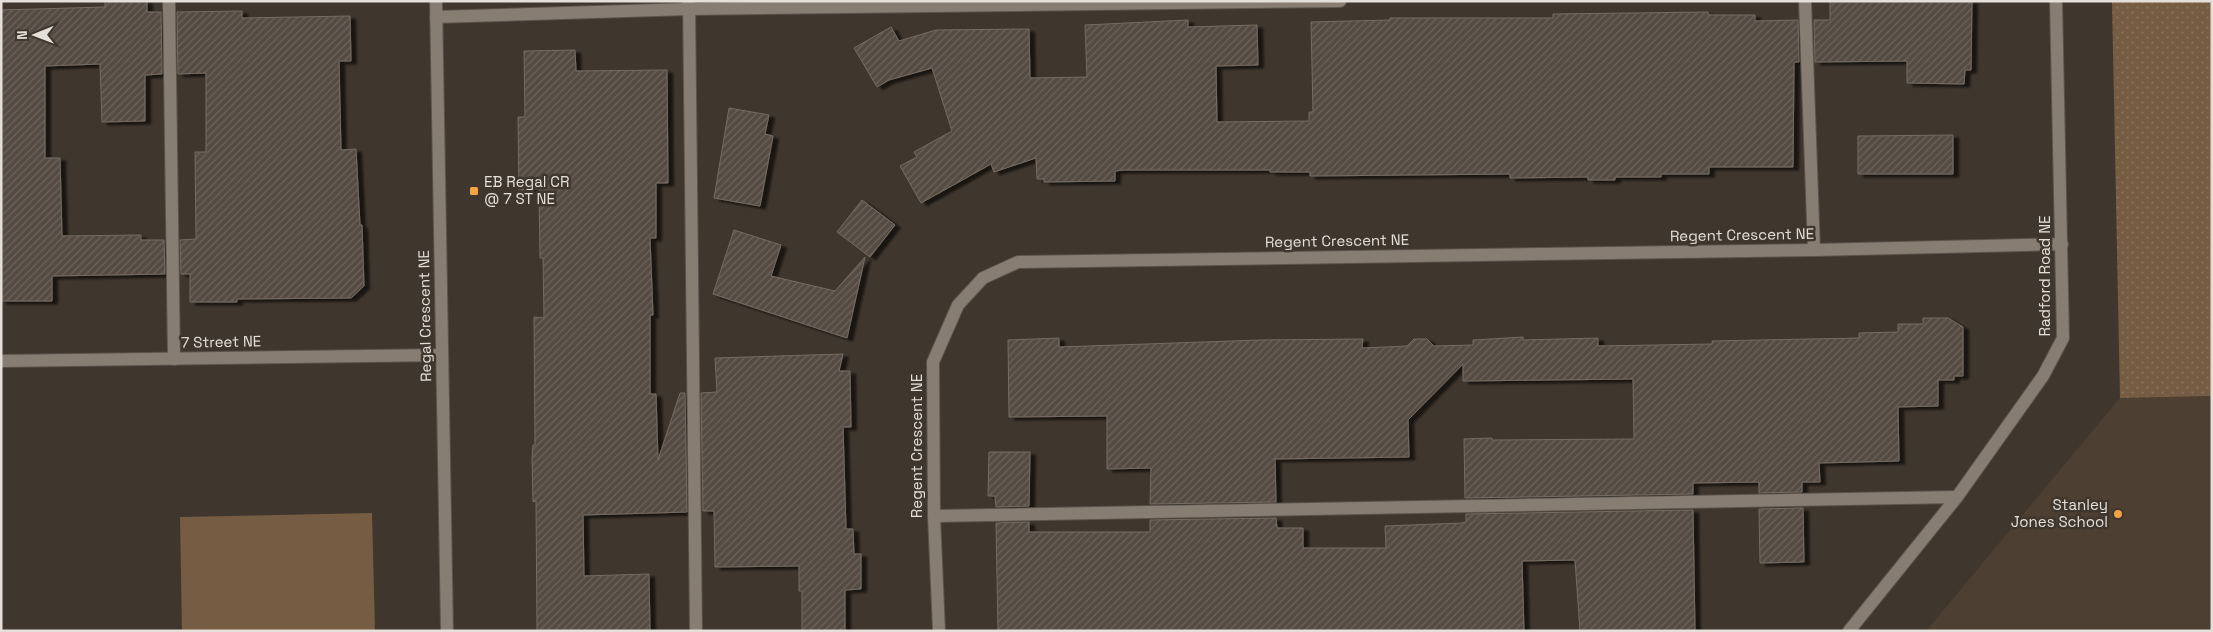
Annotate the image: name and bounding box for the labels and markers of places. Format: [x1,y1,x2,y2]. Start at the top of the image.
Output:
place label: EB Regal CR @ 7 ST NE [484,172,569,208]
marker: EB Regal CR @ 7 ST NE [468,185,480,197]
place label: Stanley Jones School [2011,495,2108,531]
marker: Stanley Jones School [2112,508,2124,520]

